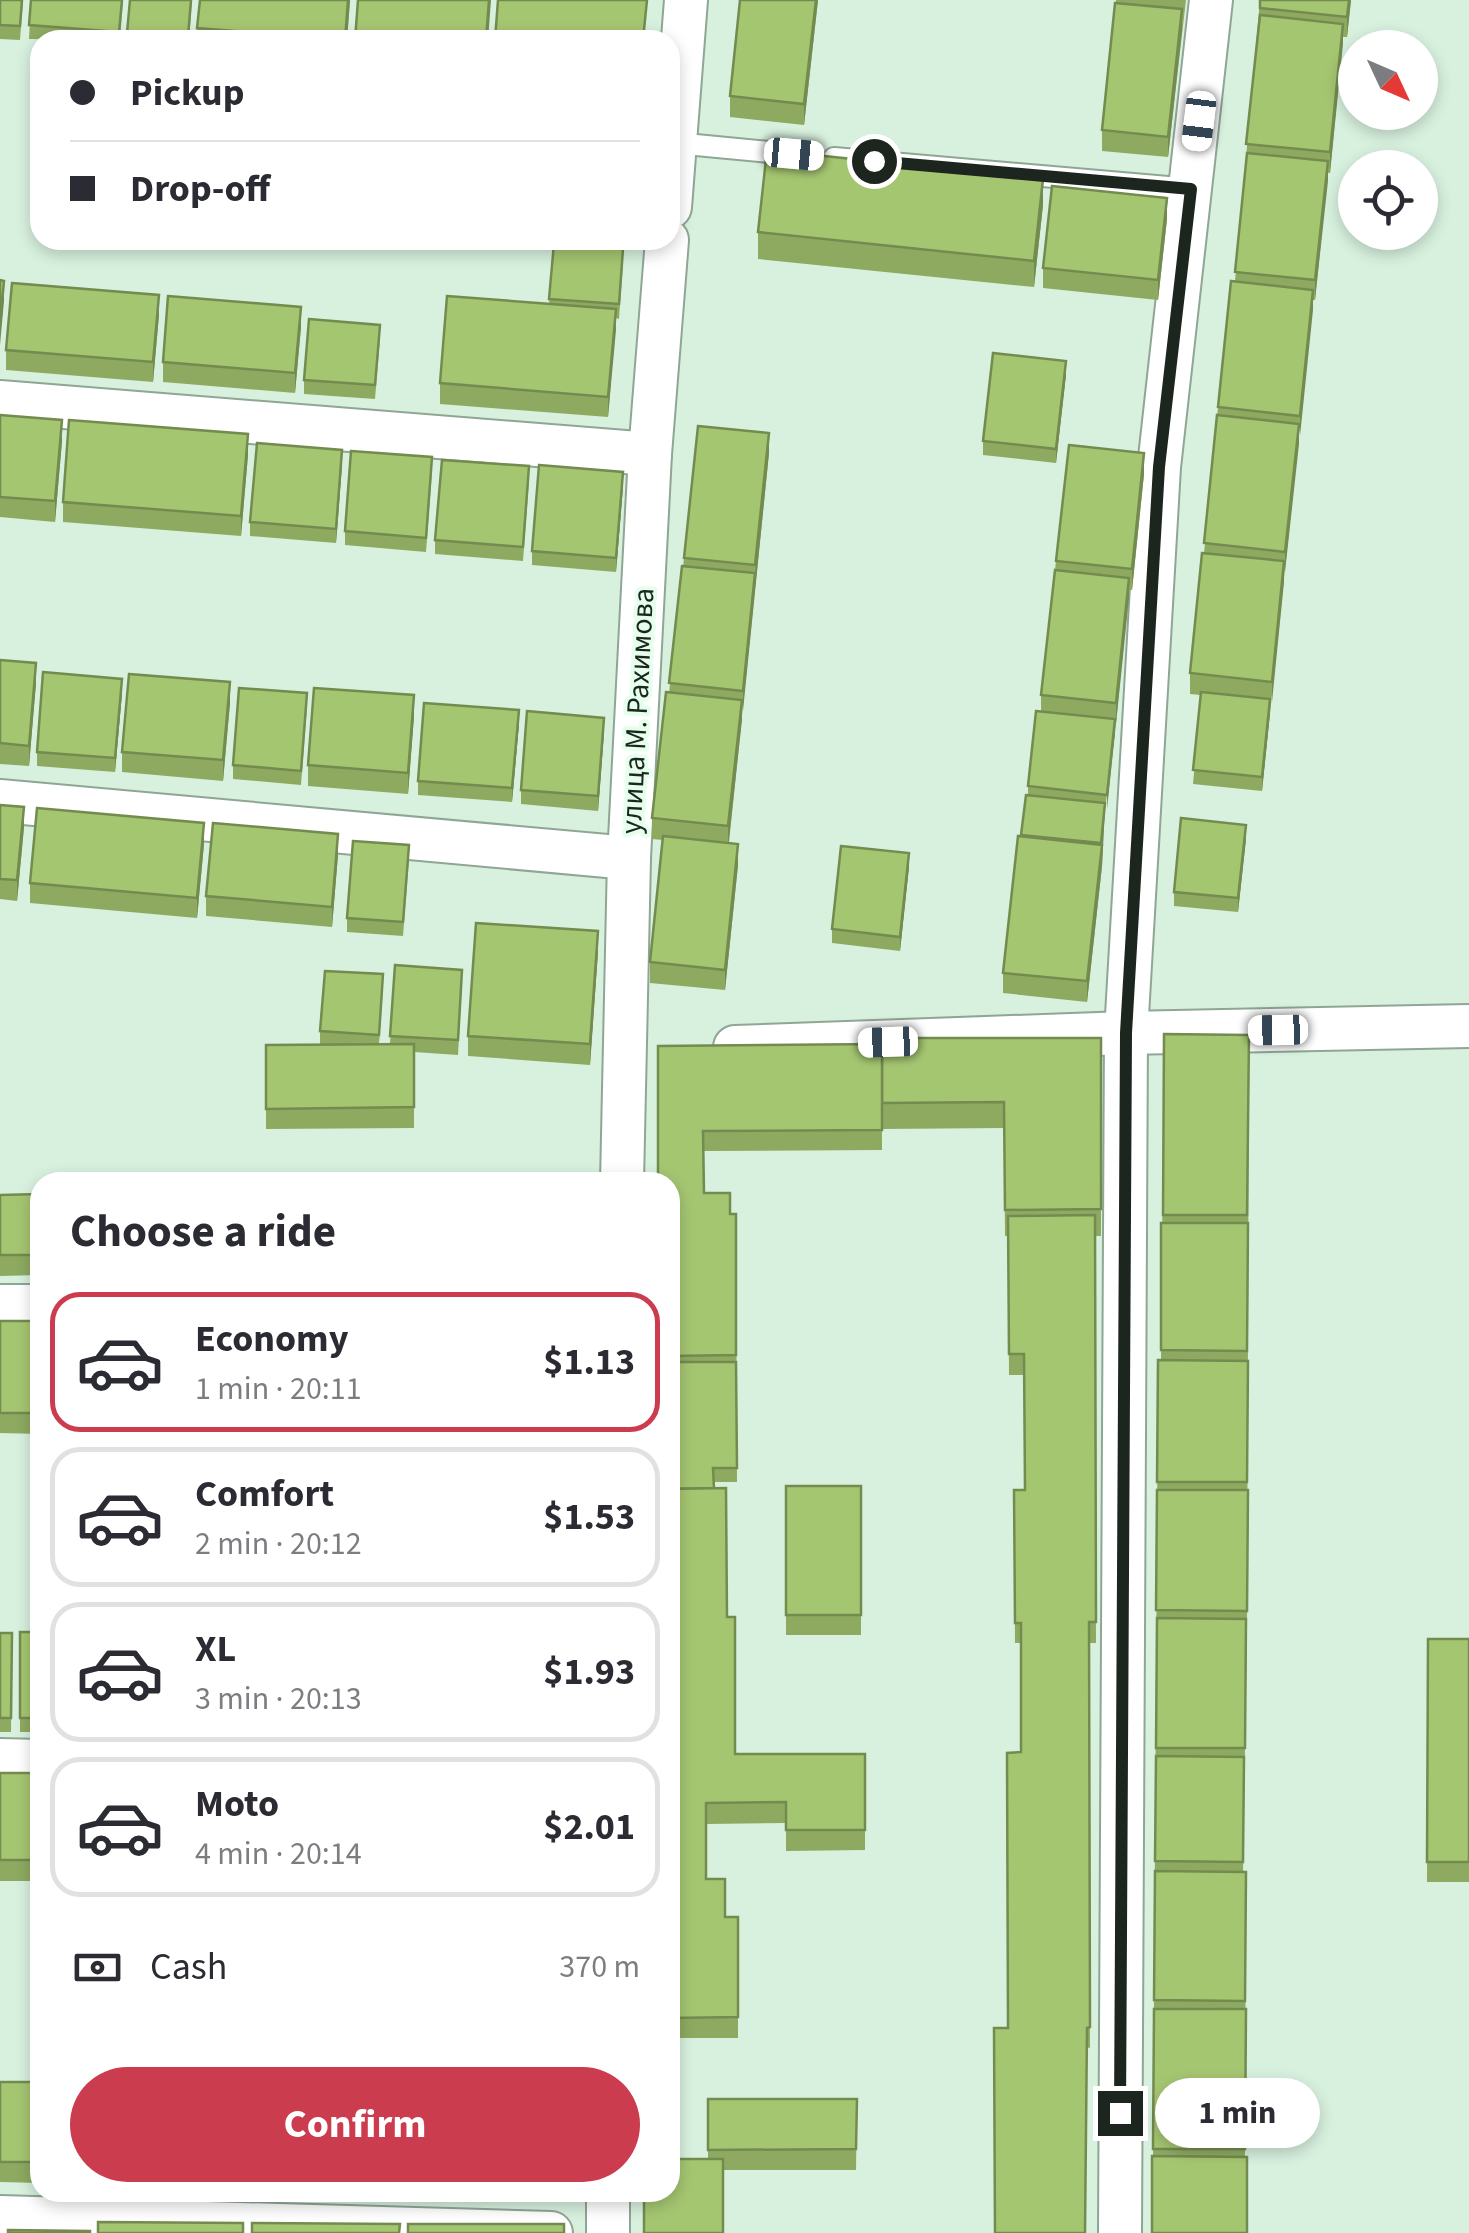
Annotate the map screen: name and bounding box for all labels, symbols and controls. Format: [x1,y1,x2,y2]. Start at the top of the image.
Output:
north arrow [1338,30,1438,130]
map controls [1338,30,1438,250]
text: Pickup [130,66,244,120]
car [1180,89,1218,153]
car [763,136,825,172]
route start [852,139,897,184]
button: locate [1338,150,1438,250]
text: Drop-off [130,162,270,216]
street label: улица М. Рахимова [610,587,665,835]
car [1248,1014,1308,1046]
car [857,1026,919,1058]
text: Choose a ride [70,1200,336,1264]
text: Economy [195,1312,348,1366]
icon: car [75,1317,165,1407]
text: $1.13 [543,1335,635,1389]
text: 1 min · 20:11 [195,1366,362,1412]
text: Comfort [195,1467,334,1521]
icon: car [75,1472,165,1562]
text: $1.53 [543,1490,635,1544]
text: 2 min · 20:12 [195,1521,362,1567]
text: XL [195,1622,236,1676]
icon: car [75,1627,165,1717]
text: $1.93 [543,1645,635,1699]
text: 3 min · 20:13 [195,1676,362,1722]
text: Moto [195,1777,279,1831]
icon: car [75,1782,165,1872]
text: $2.01 [543,1800,635,1854]
text: 4 min · 20:14 [195,1831,362,1877]
icon: cash [70,1940,125,1995]
text: Cash [150,1940,227,1994]
text: 370 m [559,1944,640,1990]
button: Confirm [70,2067,640,2182]
callout: 1 min [1155,2078,1320,2148]
text: 1 min [1199,2090,1276,2136]
route end [1098,2091,1143,2136]

